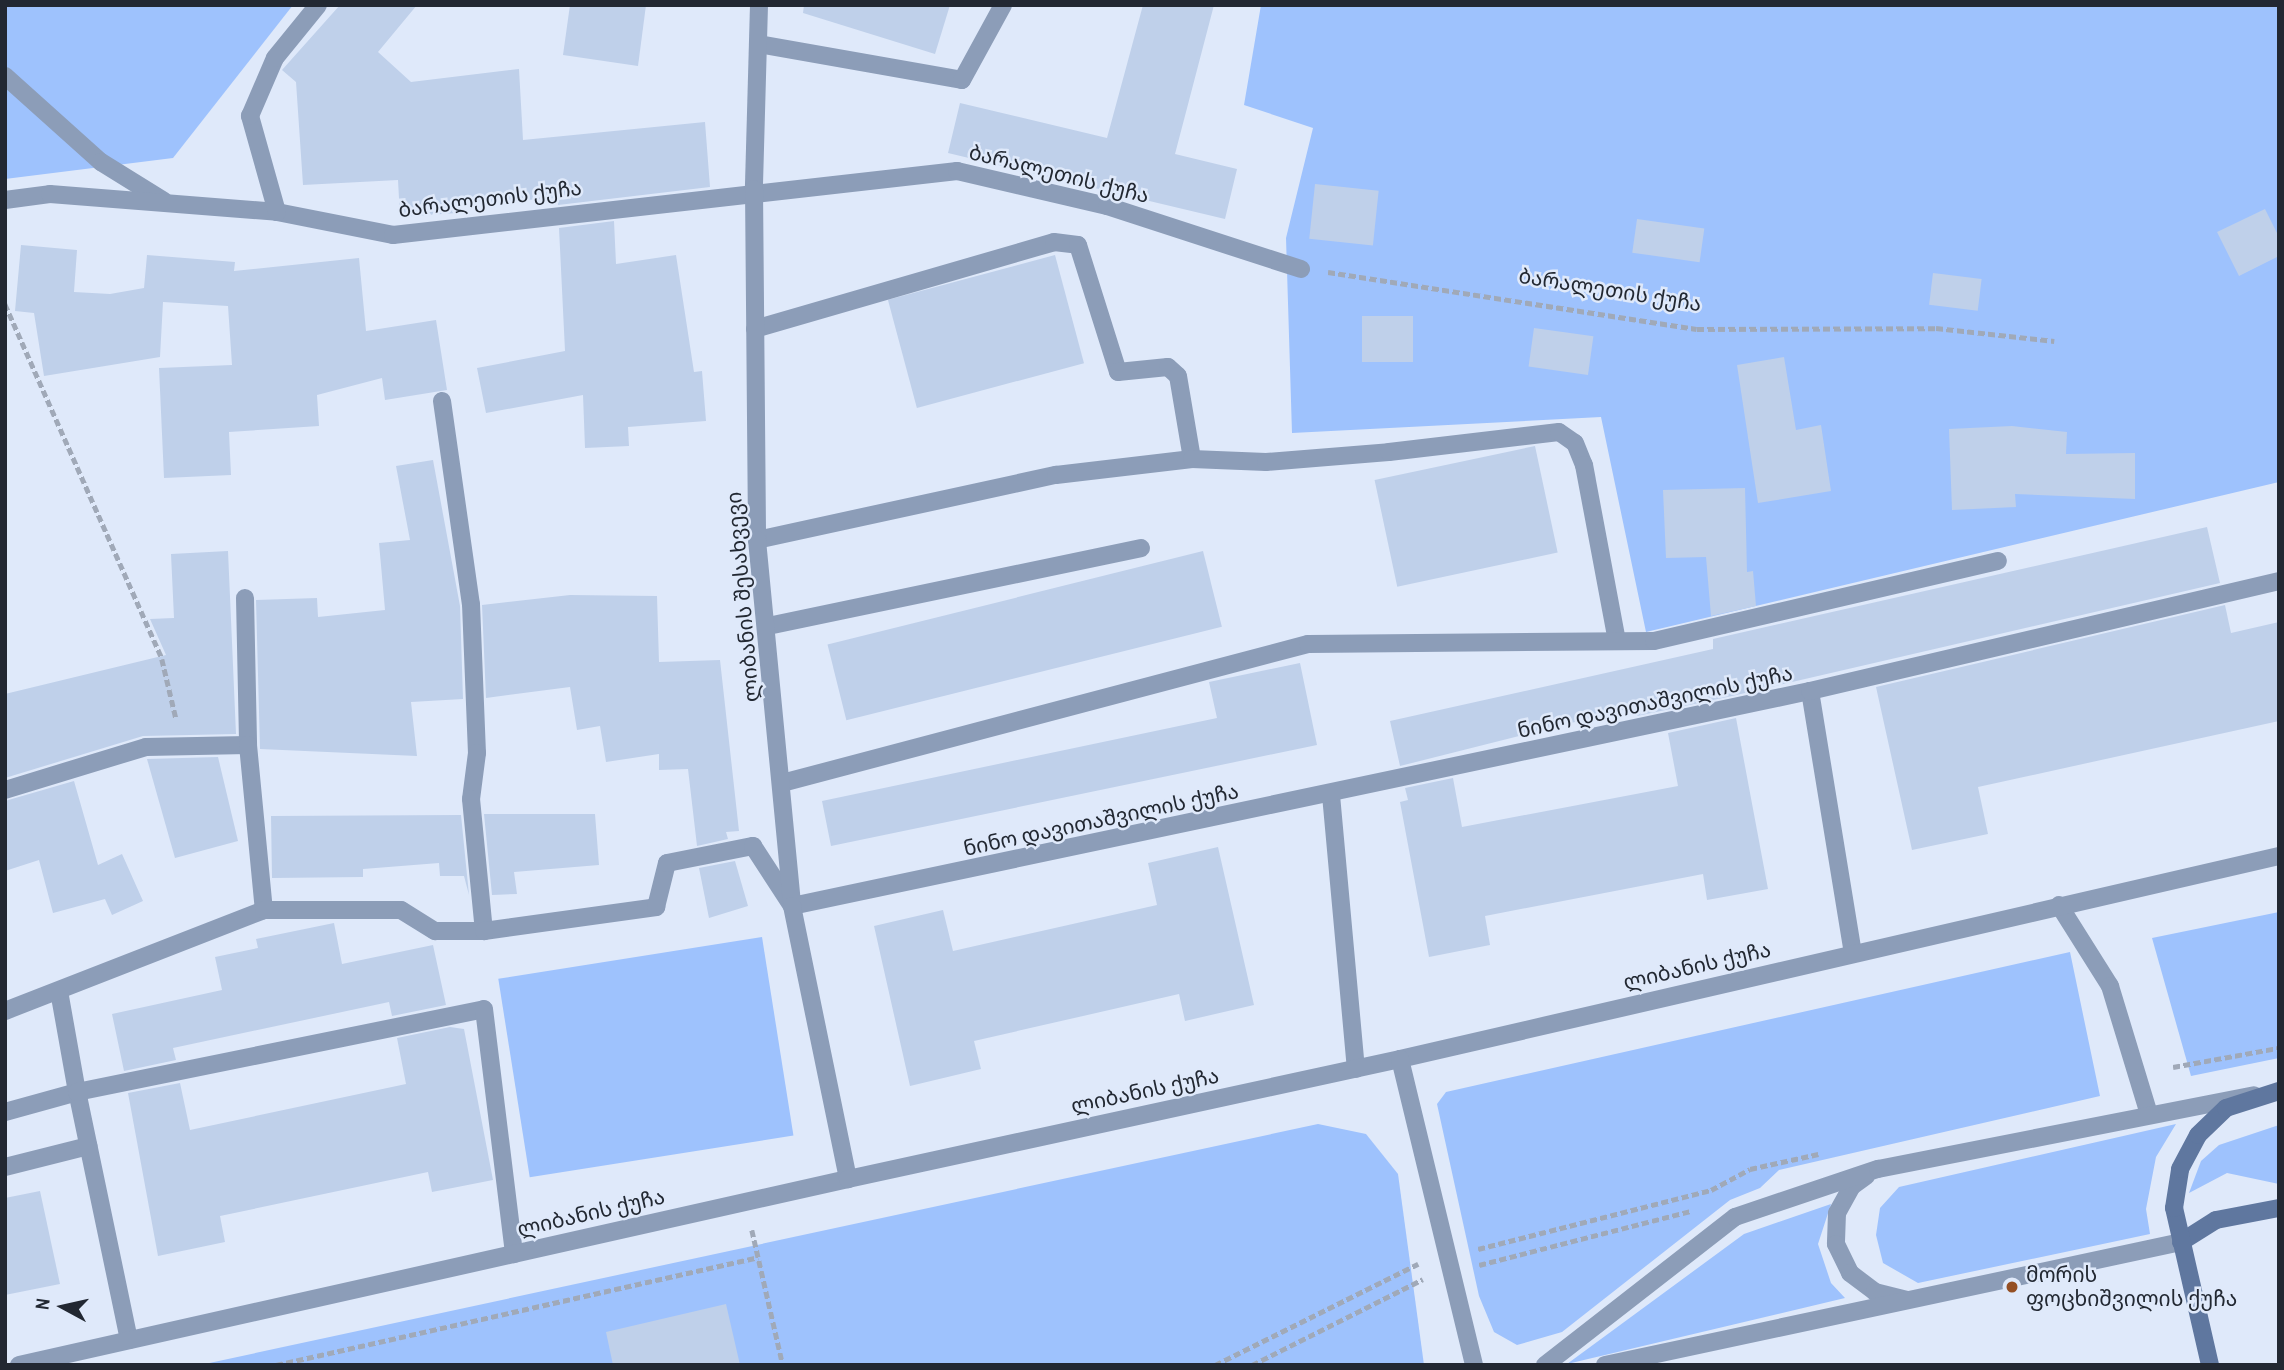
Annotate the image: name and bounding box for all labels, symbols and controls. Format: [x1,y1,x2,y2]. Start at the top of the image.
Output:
street label: ბარალეთის ქუჩა [966,139,1152,209]
street label: ბარალეთის ქუჩა [397,175,583,223]
street label: ბარალეთის ქუჩა [1517,263,1703,317]
street label: ლიბანის შესახვევი [721,491,765,703]
street label: ნინო დავითაშვილის ქუჩა [1515,661,1795,743]
street label: ნინო დავითაშვილის ქუჩა [961,779,1241,861]
street label: ლიბანის ქუჩა [1621,937,1773,995]
street label: ლიბანის ქუჩა [1069,1063,1221,1119]
street label: ლიბანის ქუჩა [515,1184,667,1242]
place label: მორის ფოცხიშვილის ქუჩა [2026,1262,2237,1312]
north arrow [28,1272,98,1342]
marker: მორის ფოცხიშვილის ქუჩა [2004,1279,2020,1295]
text: N [29,1297,56,1311]

